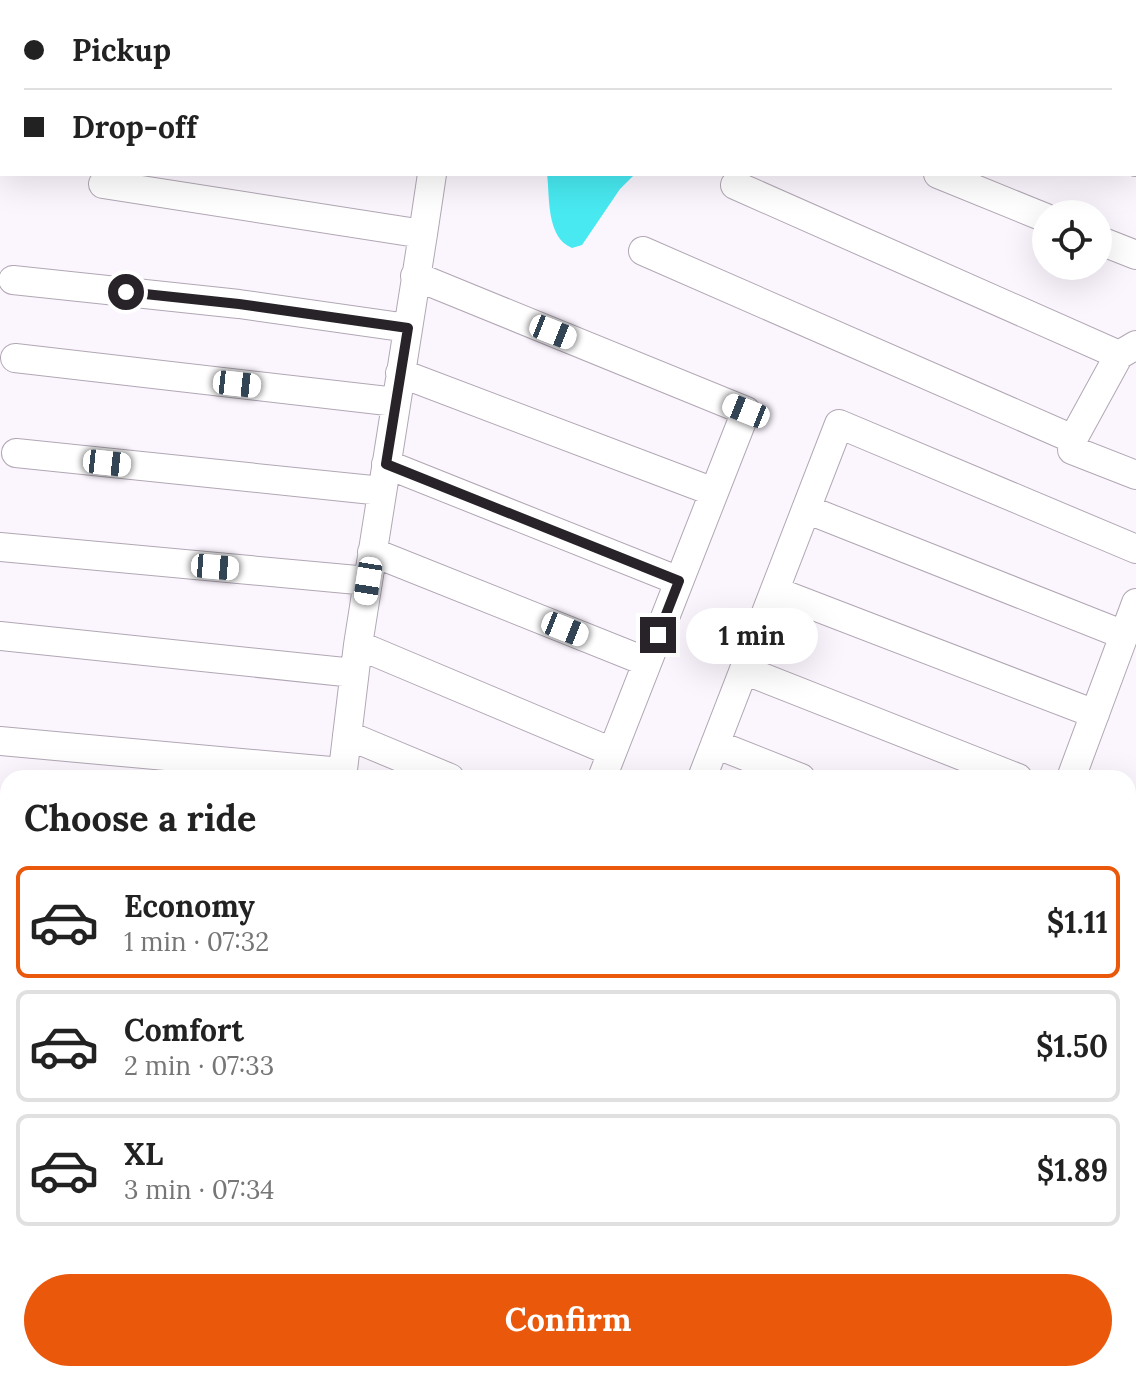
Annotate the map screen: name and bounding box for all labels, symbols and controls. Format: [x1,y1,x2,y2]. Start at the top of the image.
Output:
text: Pickup [72,31,171,69]
text: Drop-off [72,108,197,146]
map controls [1032,200,1112,280]
button: locate [1032,200,1112,280]
route start [108,274,144,310]
car [526,312,580,352]
car [212,370,262,398]
car [719,391,773,431]
car [82,449,132,477]
car [190,553,240,581]
car [352,555,384,607]
callout: 1 min [686,607,818,663]
car [538,609,592,649]
route end [640,617,676,653]
text: 1 min [719,619,785,652]
text: Choose a ride [24,795,256,841]
icon: car [28,886,100,958]
text: Economy [124,887,255,925]
text: $1.11 [1047,903,1108,941]
text: 1 min · 07:32 [124,925,269,958]
icon: car [28,1010,100,1082]
text: Comfort [124,1011,244,1049]
text: $1.50 [1036,1027,1108,1065]
text: 2 min · 07:33 [124,1049,274,1082]
icon: car [28,1134,100,1206]
text: XL [124,1135,163,1173]
text: $1.89 [1037,1151,1108,1189]
text: 3 min · 07:34 [124,1173,274,1206]
button: Confirm [24,1274,1112,1366]

